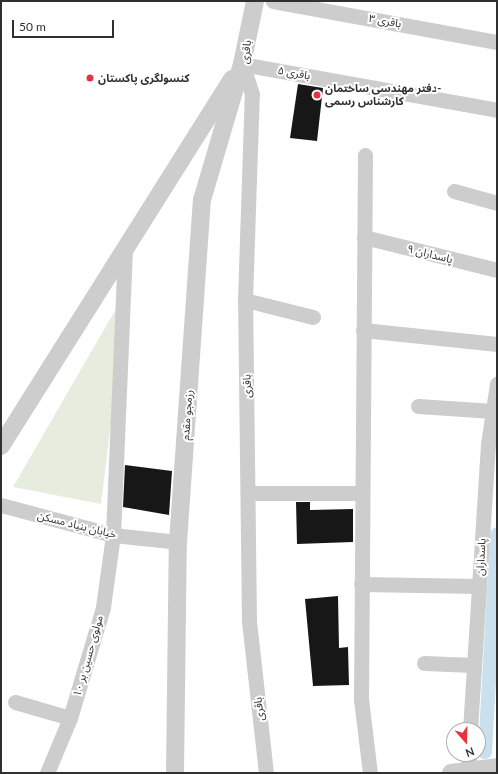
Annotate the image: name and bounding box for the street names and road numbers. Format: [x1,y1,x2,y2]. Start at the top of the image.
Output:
street label: باقری ۳ [368,12,402,30]
street label: باقری [238,39,254,65]
street label: باقری ۵ [277,64,311,82]
street label: پاسداران ۹ [406,242,454,266]
street label: باقری [240,374,254,398]
street label: رزمجو مقدم [179,389,195,441]
street label: خیابان بنیاد مسکن [36,509,118,541]
street label: پاسداران [473,538,489,576]
street label: مولوی حسین بر ۱۰ [70,614,106,698]
street label: باقری [251,696,267,722]

